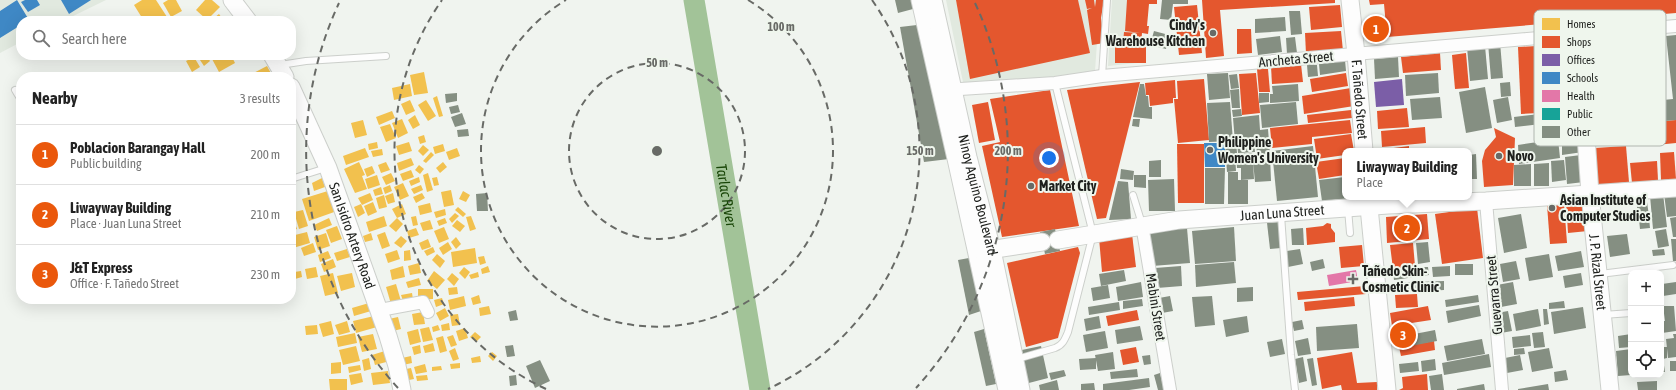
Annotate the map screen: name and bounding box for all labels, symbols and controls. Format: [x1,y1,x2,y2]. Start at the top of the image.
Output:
legend [1534,10,1666,146]
pin: 1 [1363,14,1389,44]
search box [16,16,296,60]
place label: Cindy's Warehouse Kitchen [1105,17,1205,49]
text: Homes [1567,18,1595,30]
text: 100 m [767,20,795,34]
icon: search [30,27,52,49]
marker: Cindy's Warehouse Kitchen [1208,28,1218,38]
text: Search here [62,30,127,47]
text: Shops [1567,36,1591,48]
street label: Ancheta Street [1258,48,1334,70]
text: Offices [1567,54,1595,66]
text: 50 m [646,56,668,70]
street label: F. Tañedo Street [1348,59,1371,140]
text: Schools [1567,72,1598,84]
text: Nearby [32,88,78,108]
text: Health [1567,90,1595,102]
text: 3 results [240,91,280,106]
text: Public [1567,108,1593,120]
text: Other [1567,126,1591,138]
street label: Ninoy Aquino Boulevard [955,133,1001,257]
place label: Philippine Women's University [1217,134,1319,166]
text: Poblacion Barangay Hall [70,139,205,156]
centre of rings [650,144,664,158]
text: 150 m [906,144,934,158]
text: 200 m [994,144,1022,158]
marker: Philippine Women's University [1205,145,1215,155]
text: 1 [42,147,48,162]
text: 200 m [251,147,280,162]
your location [1039,148,1059,168]
popup [1342,148,1472,200]
place label: Novo [1507,148,1534,164]
marker: Novo [1494,151,1504,161]
text: Public building [70,156,142,171]
text: Liwayway Building [1356,158,1458,175]
water label: Tarlac River [713,162,741,229]
text: Place [1356,175,1383,190]
place label: Market City [1039,178,1097,194]
street label: San Isidro Artery Road [326,180,379,291]
marker: Market City [1026,181,1036,191]
place label: Asian Institute of Computer Studies [1559,192,1651,224]
text: Liwayway Building [70,199,171,216]
street label: Juan Luna Street [1239,202,1325,224]
marker: Asian Institute of Computer Studies [1547,203,1557,213]
text: 2 [42,207,48,222]
text: 210 m [251,207,280,222]
pin: 2 [1394,213,1420,243]
text: Place · Juan Luna Street [70,216,181,231]
street label: J. P. Rizal Street [1586,233,1610,311]
street label: Guevarra Street [1483,255,1505,335]
text: J&T Express [70,259,133,276]
place label: Tañedo Skin- Cosmetic Clinic [1362,263,1440,295]
text: 3 [42,267,48,282]
text: 230 m [251,267,280,282]
map controls [1628,270,1664,378]
button: + [1628,270,1664,306]
street label: Mabini Street [1143,272,1169,342]
marker: Tañedo Skin- Cosmetic Clinic [1347,273,1359,285]
text: Office · F. Tañedo Street [70,276,179,291]
button: − [1628,306,1664,342]
pin: 3 [1390,320,1416,350]
button: locate [1628,342,1664,378]

